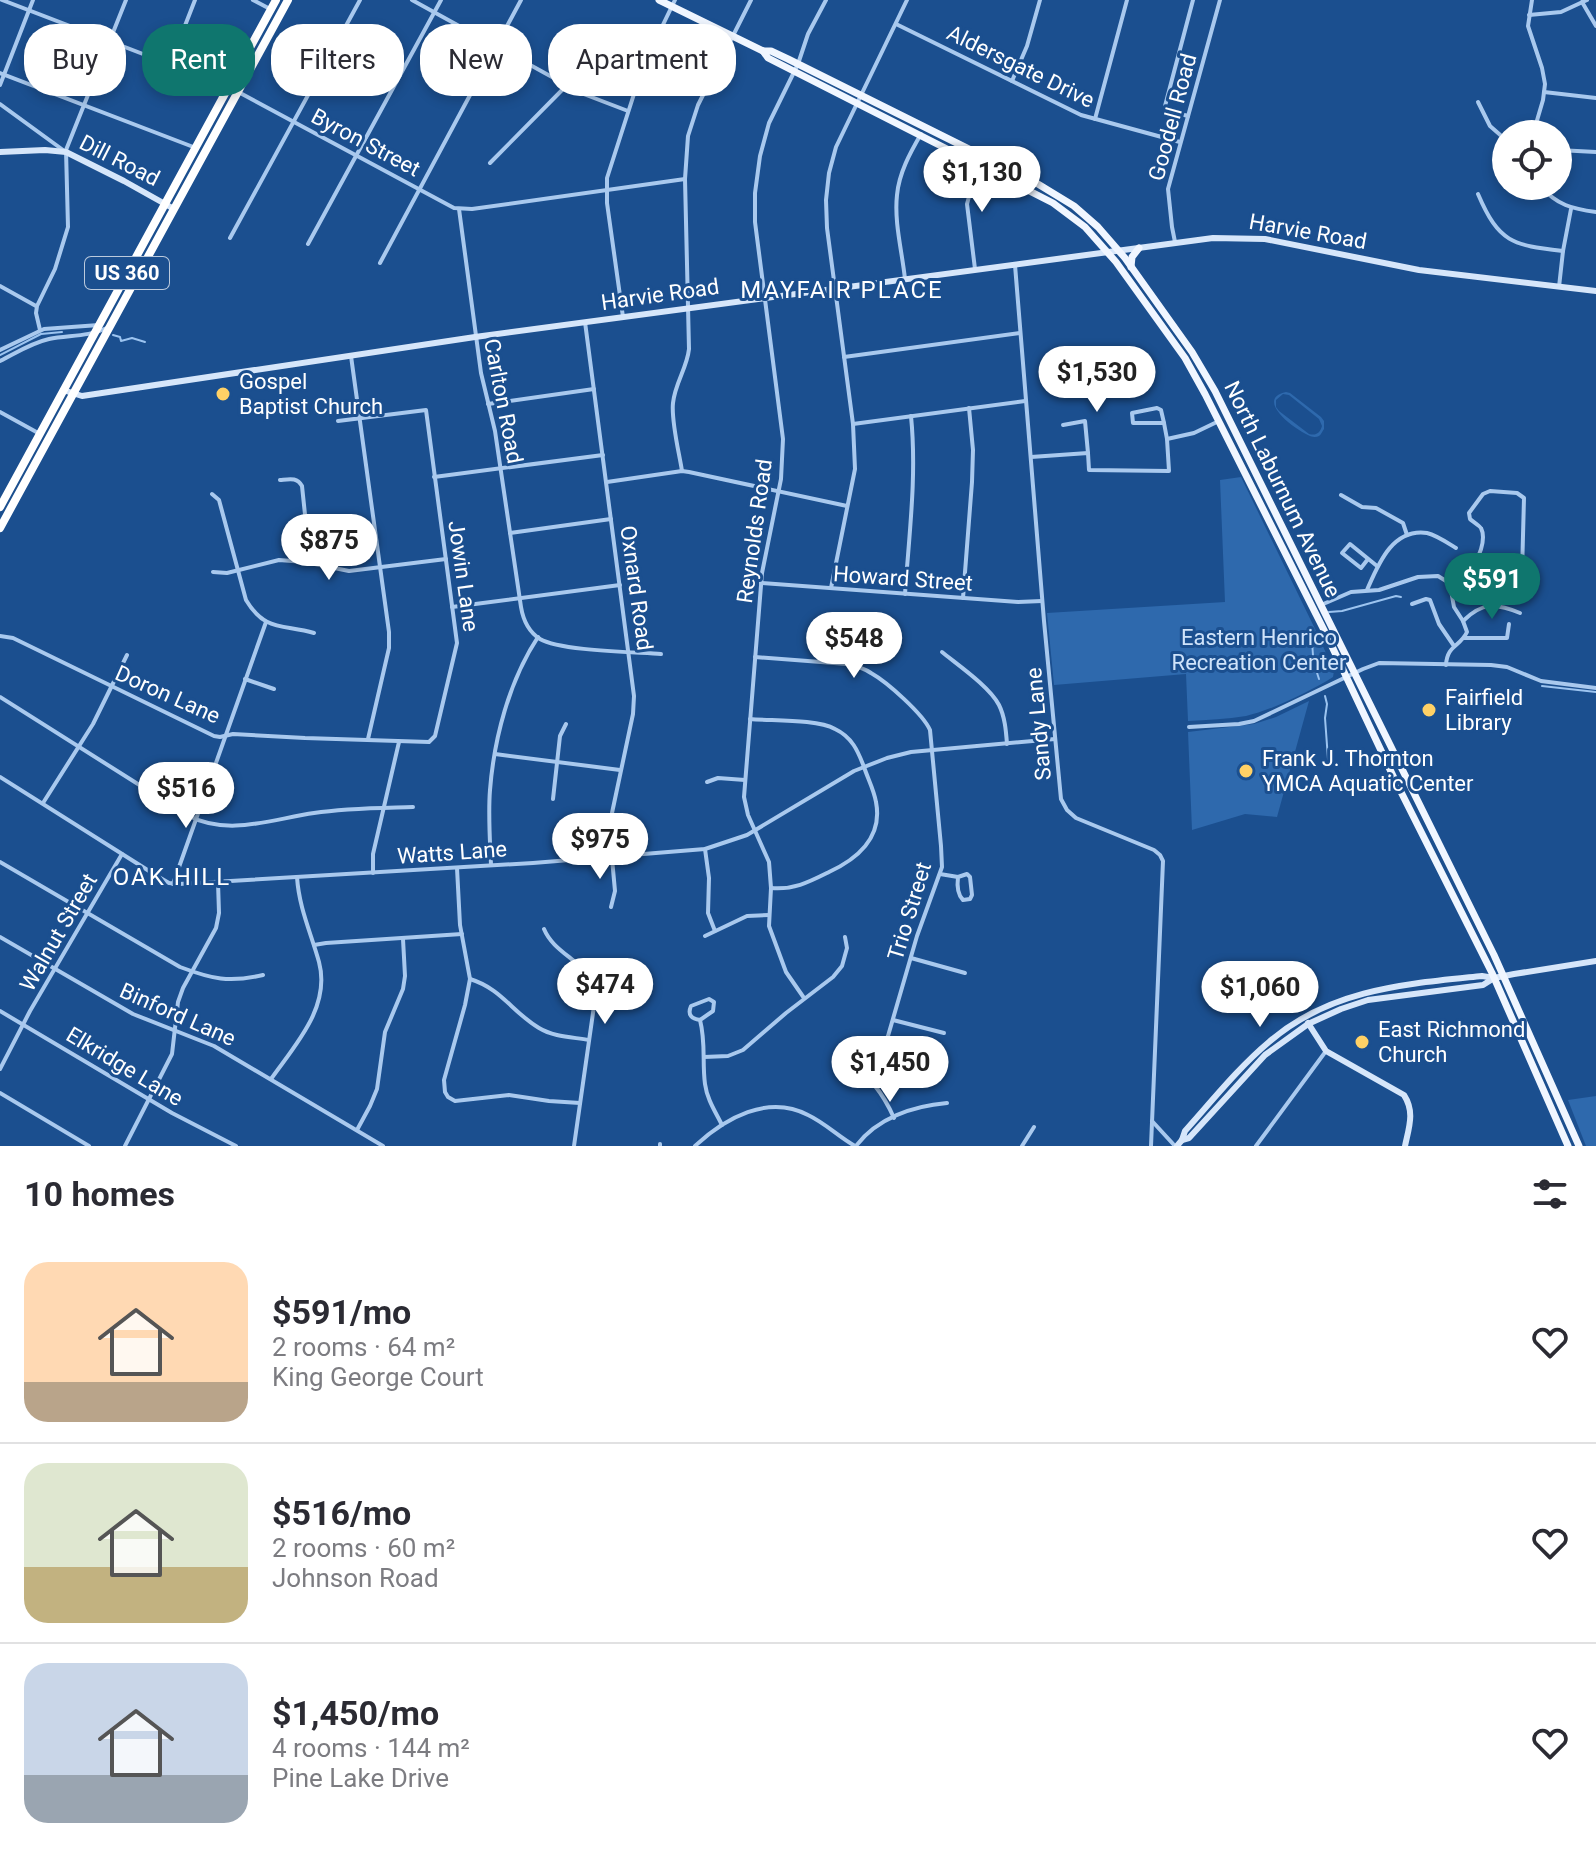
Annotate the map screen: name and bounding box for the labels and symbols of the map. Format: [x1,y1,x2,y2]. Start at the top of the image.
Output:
street label: Aldersgate Drive [943,20,1098,113]
street label: Goodell Road [1143,51,1201,184]
street label: Byron Street [307,103,424,182]
street label: Dill Road [76,130,164,191]
pin: $1,130 [917,146,1047,214]
street label: Harvie Road [1247,209,1369,254]
road number: US 360 [85,257,169,289]
street label: Harvie Road [599,274,721,315]
district label: MAYFAIR PLACE [740,276,944,304]
street label: Carlton Road [479,337,528,466]
pin: $1,530 [1032,346,1162,414]
place label: Gospel Baptist Church [239,369,383,419]
street label: North Laburnum Avenue [1219,377,1346,602]
marker: Gospel Baptist Church [214,385,232,403]
street label: Reynolds Road [732,457,777,605]
pin: $875 [282,514,376,582]
street label: Jowin Lane [443,519,484,633]
street label: Oxnard Road [615,524,658,652]
pin: $591 [1445,553,1539,621]
street label: Howard Street [832,561,974,596]
pin: $548 [807,612,901,680]
park label: Eastern Henrico Recreation Center [1172,625,1347,675]
street label: Doron Lane [112,660,224,729]
street label: Sandy Lane [1021,667,1056,781]
place label: Fairfield Library [1445,685,1523,735]
marker: Fairfield Library [1420,701,1438,719]
place label: Frank J. Thornton YMCA Aquatic Center [1262,746,1474,796]
pin: $516 [139,762,233,830]
marker: Frank J. Thornton YMCA Aquatic Center [1237,762,1255,780]
pin: $975 [553,813,647,881]
street label: Watts Lane [396,836,508,869]
street label: Trio Street [883,859,936,963]
district label: OAK HILL [113,863,231,891]
street label: Walnut Street [15,869,102,995]
pin: $474 [558,958,652,1026]
pin: $1,060 [1195,961,1325,1029]
street label: Binford Lane [116,978,240,1051]
place label: East Richmond Church [1378,1017,1525,1067]
street label: Elkridge Lane [62,1022,187,1111]
marker: East Richmond Church [1353,1033,1371,1051]
pin: $1,450 [825,1036,955,1104]

